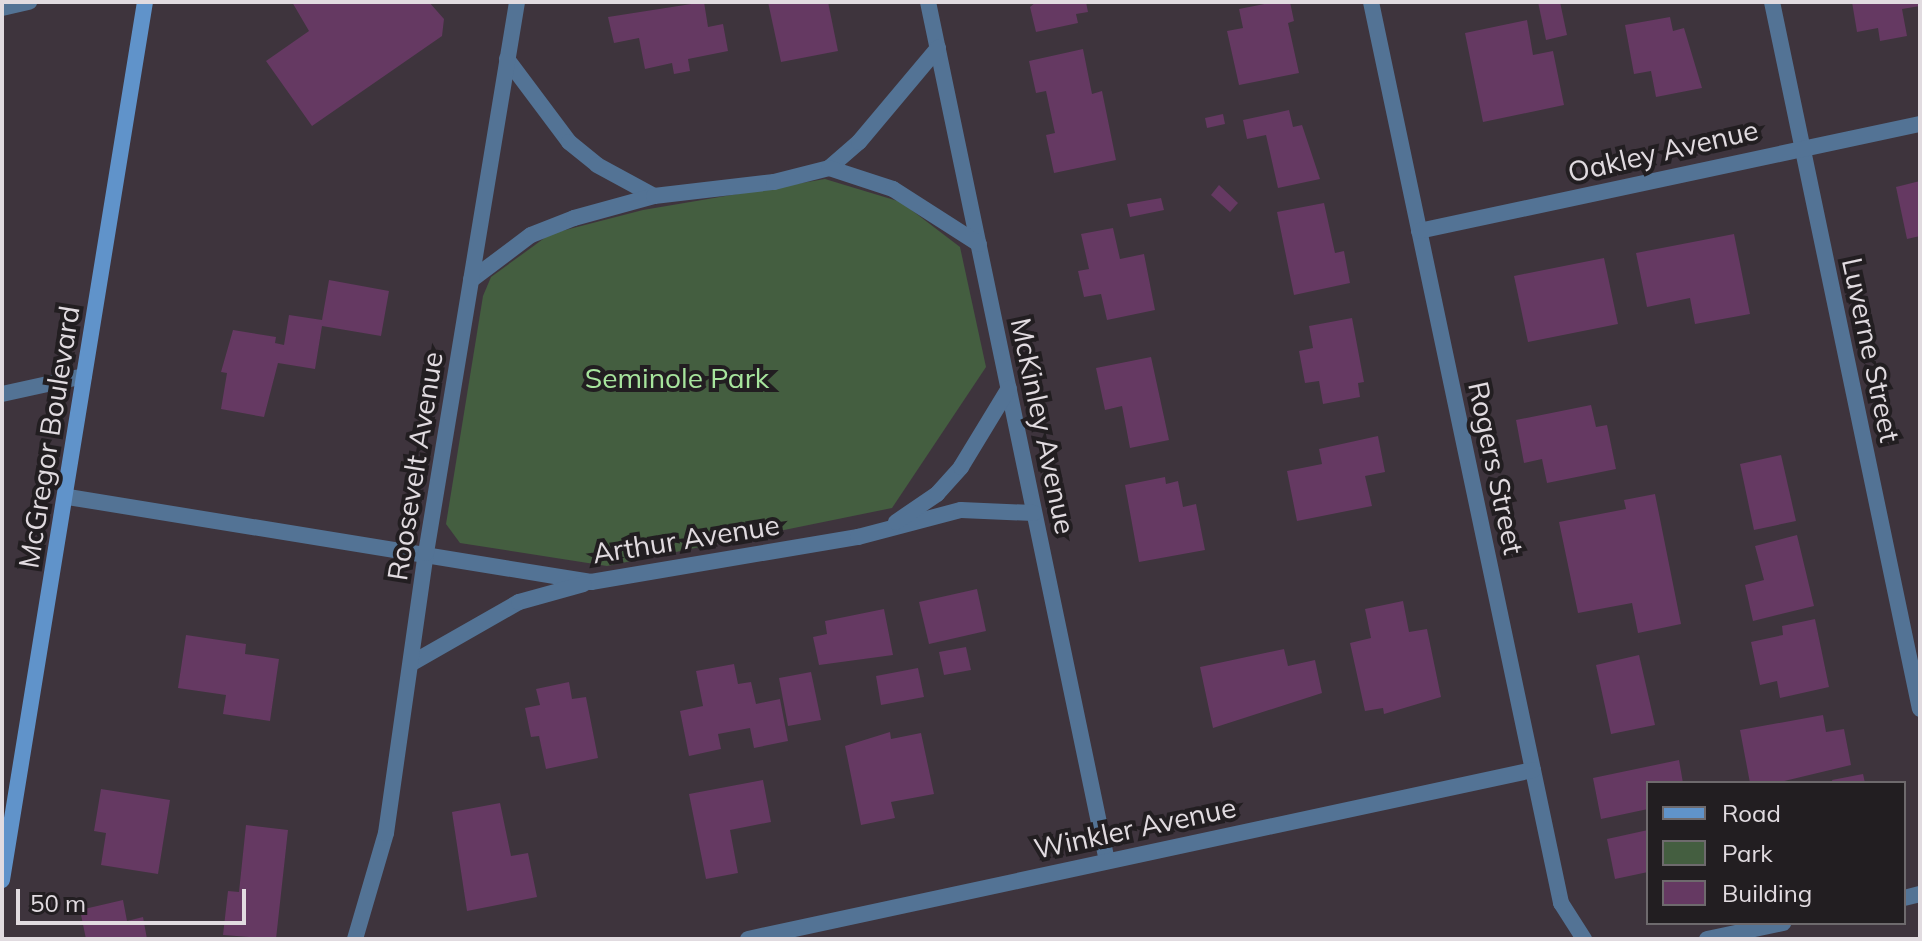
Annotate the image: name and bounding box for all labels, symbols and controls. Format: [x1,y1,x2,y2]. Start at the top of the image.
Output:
street label: Oakley Avenue [1565,113,1761,189]
street label: Luverne Street [1835,255,1907,445]
street label: McGregor Boulevard [12,304,86,570]
street label: McKinley Avenue [1004,315,1082,537]
street label: Roosevelt Avenue [380,349,450,583]
park label: Seminole Park [585,361,769,395]
street label: Rogers Street [1461,379,1531,557]
street label: Arthur Avenue [590,508,782,570]
legend [1646,781,1906,925]
street label: Winkler Avenue [1031,790,1239,866]
text: Road [1722,798,1781,828]
text: Park [1722,838,1773,868]
scale bar [20,873,250,923]
text: Building [1722,878,1812,908]
text: 50 m [30,888,86,918]

